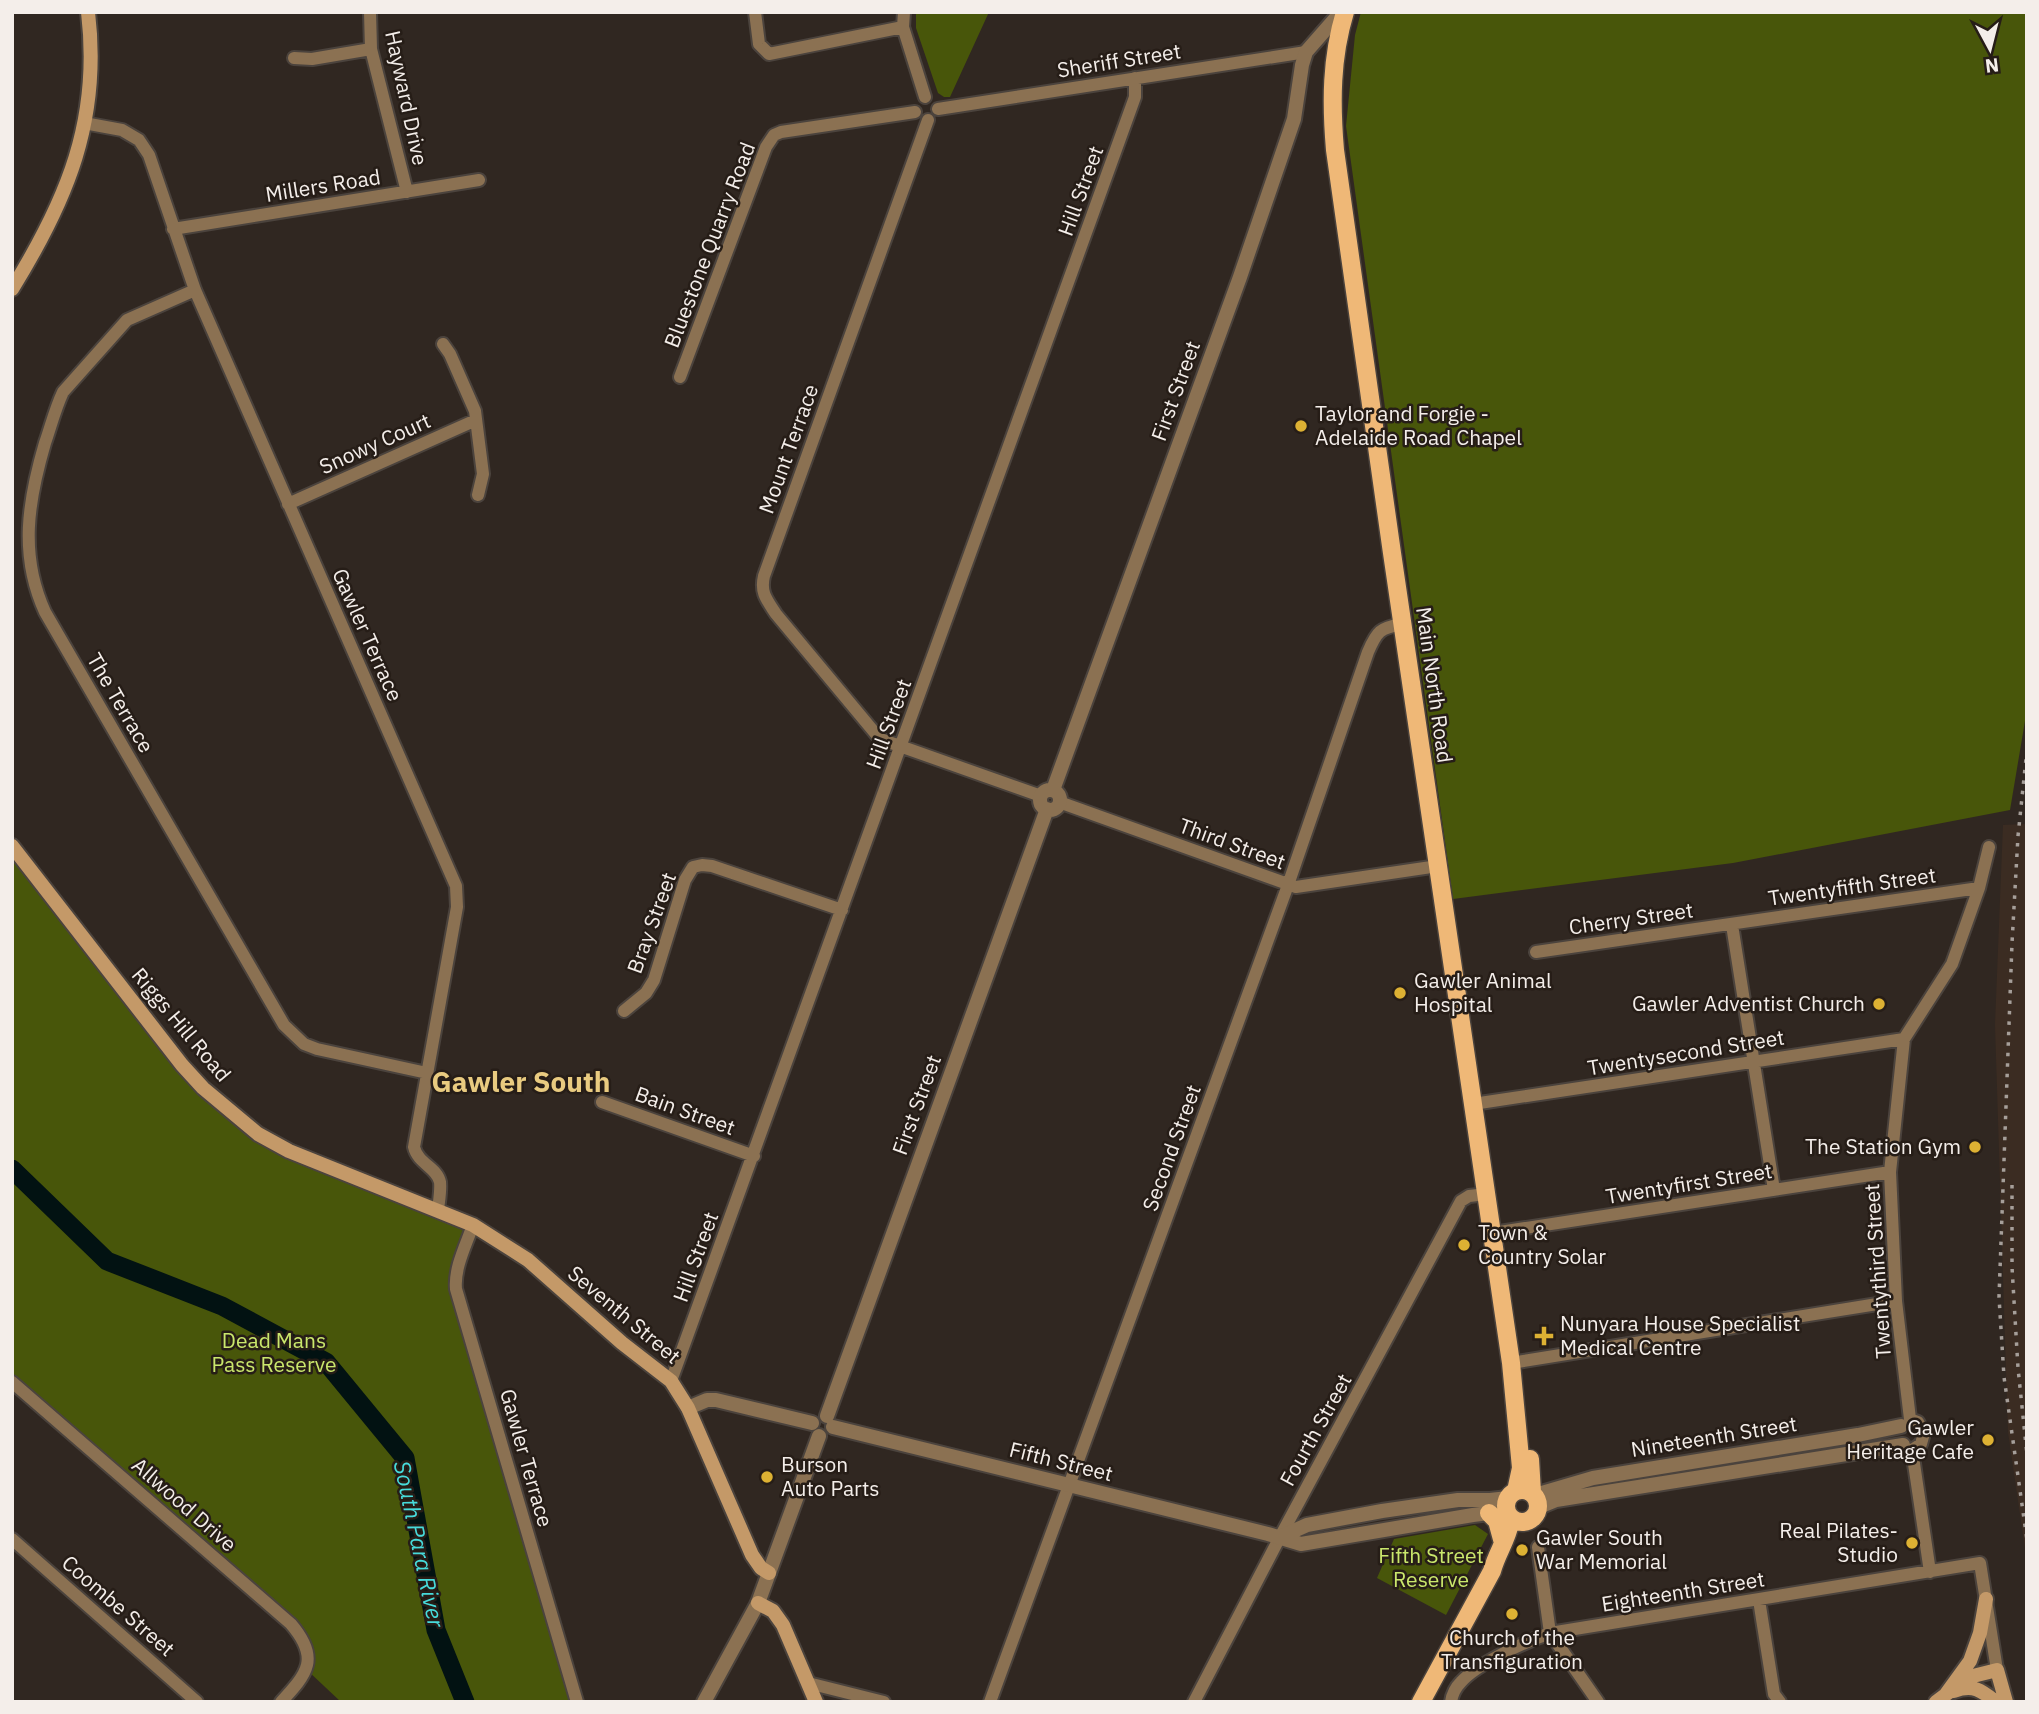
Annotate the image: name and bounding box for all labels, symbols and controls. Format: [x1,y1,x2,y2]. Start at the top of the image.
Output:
north arrow [1955,14,2025,84]
street label: Hayward Drive [379,28,435,168]
street label: Sheriff Street [1055,36,1183,84]
text: N [1984,53,2000,79]
street label: Bluestone Quarry Road [657,138,761,351]
street label: Hill Street [1051,142,1109,240]
street label: Millers Road [263,162,382,208]
street label: First Street [1144,337,1206,445]
street label: Mount Terrace [752,380,824,517]
place label: Taylor and Forgie - Adelaide Road Chapel [1315,399,1522,451]
street label: Snowy Court [314,406,435,480]
marker: Taylor and Forgie - Adelaide Road Chapel [1293,418,1309,434]
street label: Gawler Terrace [326,564,410,705]
street label: Main North Road [1410,605,1460,765]
street label: The Terrace [81,647,161,758]
street label: Hill Street [859,675,917,773]
street label: Third Street [1175,811,1290,875]
street label: Twentyfifth Street [1766,860,1938,912]
street label: Bray Street [620,868,682,977]
street label: Cherry Street [1567,895,1695,941]
street label: Riggs Hill Road [126,961,238,1087]
place label: Gawler Animal Hospital [1414,966,1552,1018]
marker: Gawler Animal Hospital [1392,985,1408,1001]
place label: Gawler Adventist Church [1632,989,1865,1017]
marker: Gawler Adventist Church [1871,996,1887,1012]
street label: Twentysecond Street [1585,1023,1786,1081]
street label: First Street [885,1051,947,1159]
district label: Gawler South [432,1063,610,1100]
street label: Bain Street [631,1079,739,1141]
street label: Second Street [1135,1081,1207,1215]
place label: The Station Gym [1805,1132,1961,1160]
marker: The Station Gym [1967,1139,1983,1155]
street label: Twentyfirst Street [1604,1156,1774,1210]
street label: Twentythird Street [1857,1183,1897,1360]
street label: Hill Street [666,1208,724,1306]
place label: Town & Country Solar [1478,1218,1606,1270]
marker: Town & Country Solar [1456,1237,1472,1253]
street label: Seventh Street [562,1259,687,1370]
place label: Nunyara House Specialist Medical Centre [1560,1309,1800,1361]
park label: Dead Mans Pass Reserve [211,1326,337,1378]
marker: Nunyara House Specialist Medical Centre [1534,1326,1554,1346]
street label: Fourth Street [1273,1368,1358,1491]
street label: Gawler Terrace [494,1385,560,1530]
street label: Nineteenth Street [1629,1409,1799,1463]
place label: Gawler Heritage Cafe [1846,1413,1974,1465]
marker: Gawler Heritage Cafe [1980,1432,1996,1448]
street label: Fifth Street [1007,1435,1116,1487]
place label: Burson Auto Parts [781,1450,880,1502]
street label: Allwood Drive [126,1451,243,1557]
water label: South Para River [388,1458,452,1631]
marker: Burson Auto Parts [759,1469,775,1485]
place label: Real Pilates- Studio [1779,1516,1898,1568]
place label: Gawler South War Memorial [1536,1523,1667,1575]
marker: Real Pilates- Studio [1904,1535,1920,1551]
park label: Fifth Street Reserve [1378,1541,1484,1593]
marker: Gawler South War Memorial [1514,1542,1530,1558]
street label: Coombe Street [56,1548,181,1662]
street label: Eighteenth Street [1599,1564,1766,1618]
marker: Church of the Transfiguration [1504,1606,1520,1622]
place label: Church of the Transfiguration [1441,1623,1583,1675]

